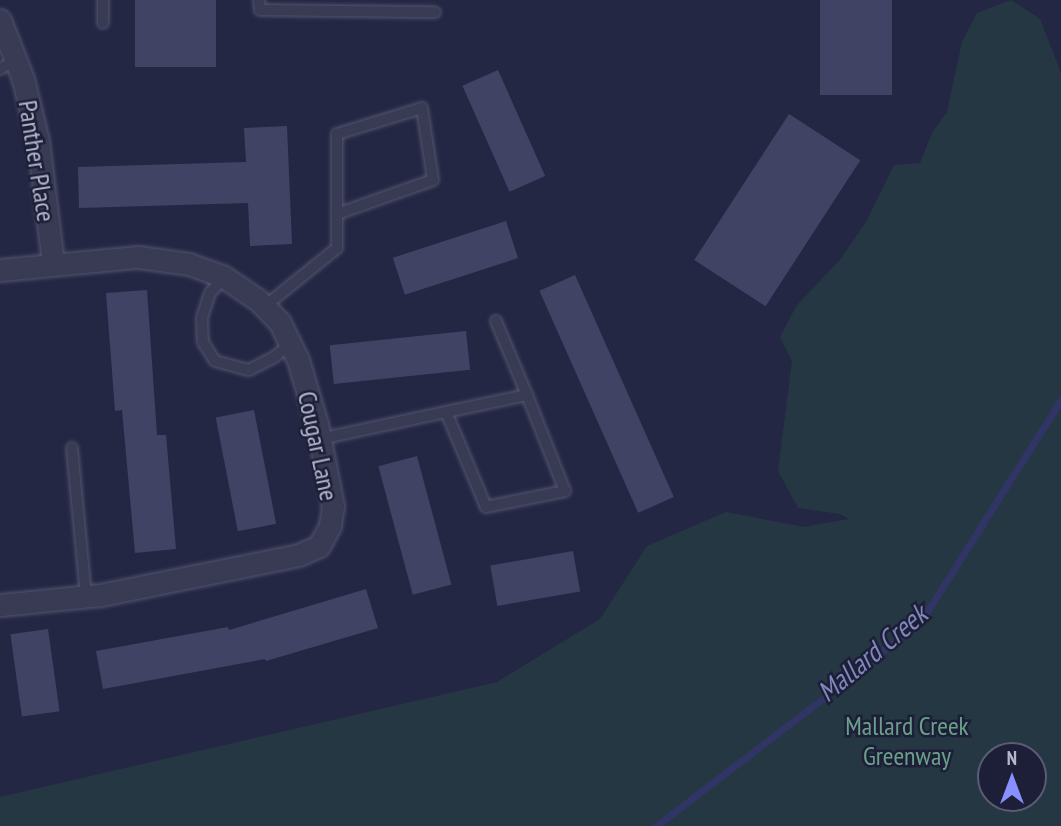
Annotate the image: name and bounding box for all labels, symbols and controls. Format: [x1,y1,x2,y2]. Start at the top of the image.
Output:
street label: Panther Place [12,98,62,224]
street label: Cougar Lane [291,388,345,504]
water label: Mallard Creek [810,597,934,709]
park label: Mallard Creek Greenway [845,710,969,772]
north arrow [977,742,1047,812]
text: N [1007,746,1017,770]

